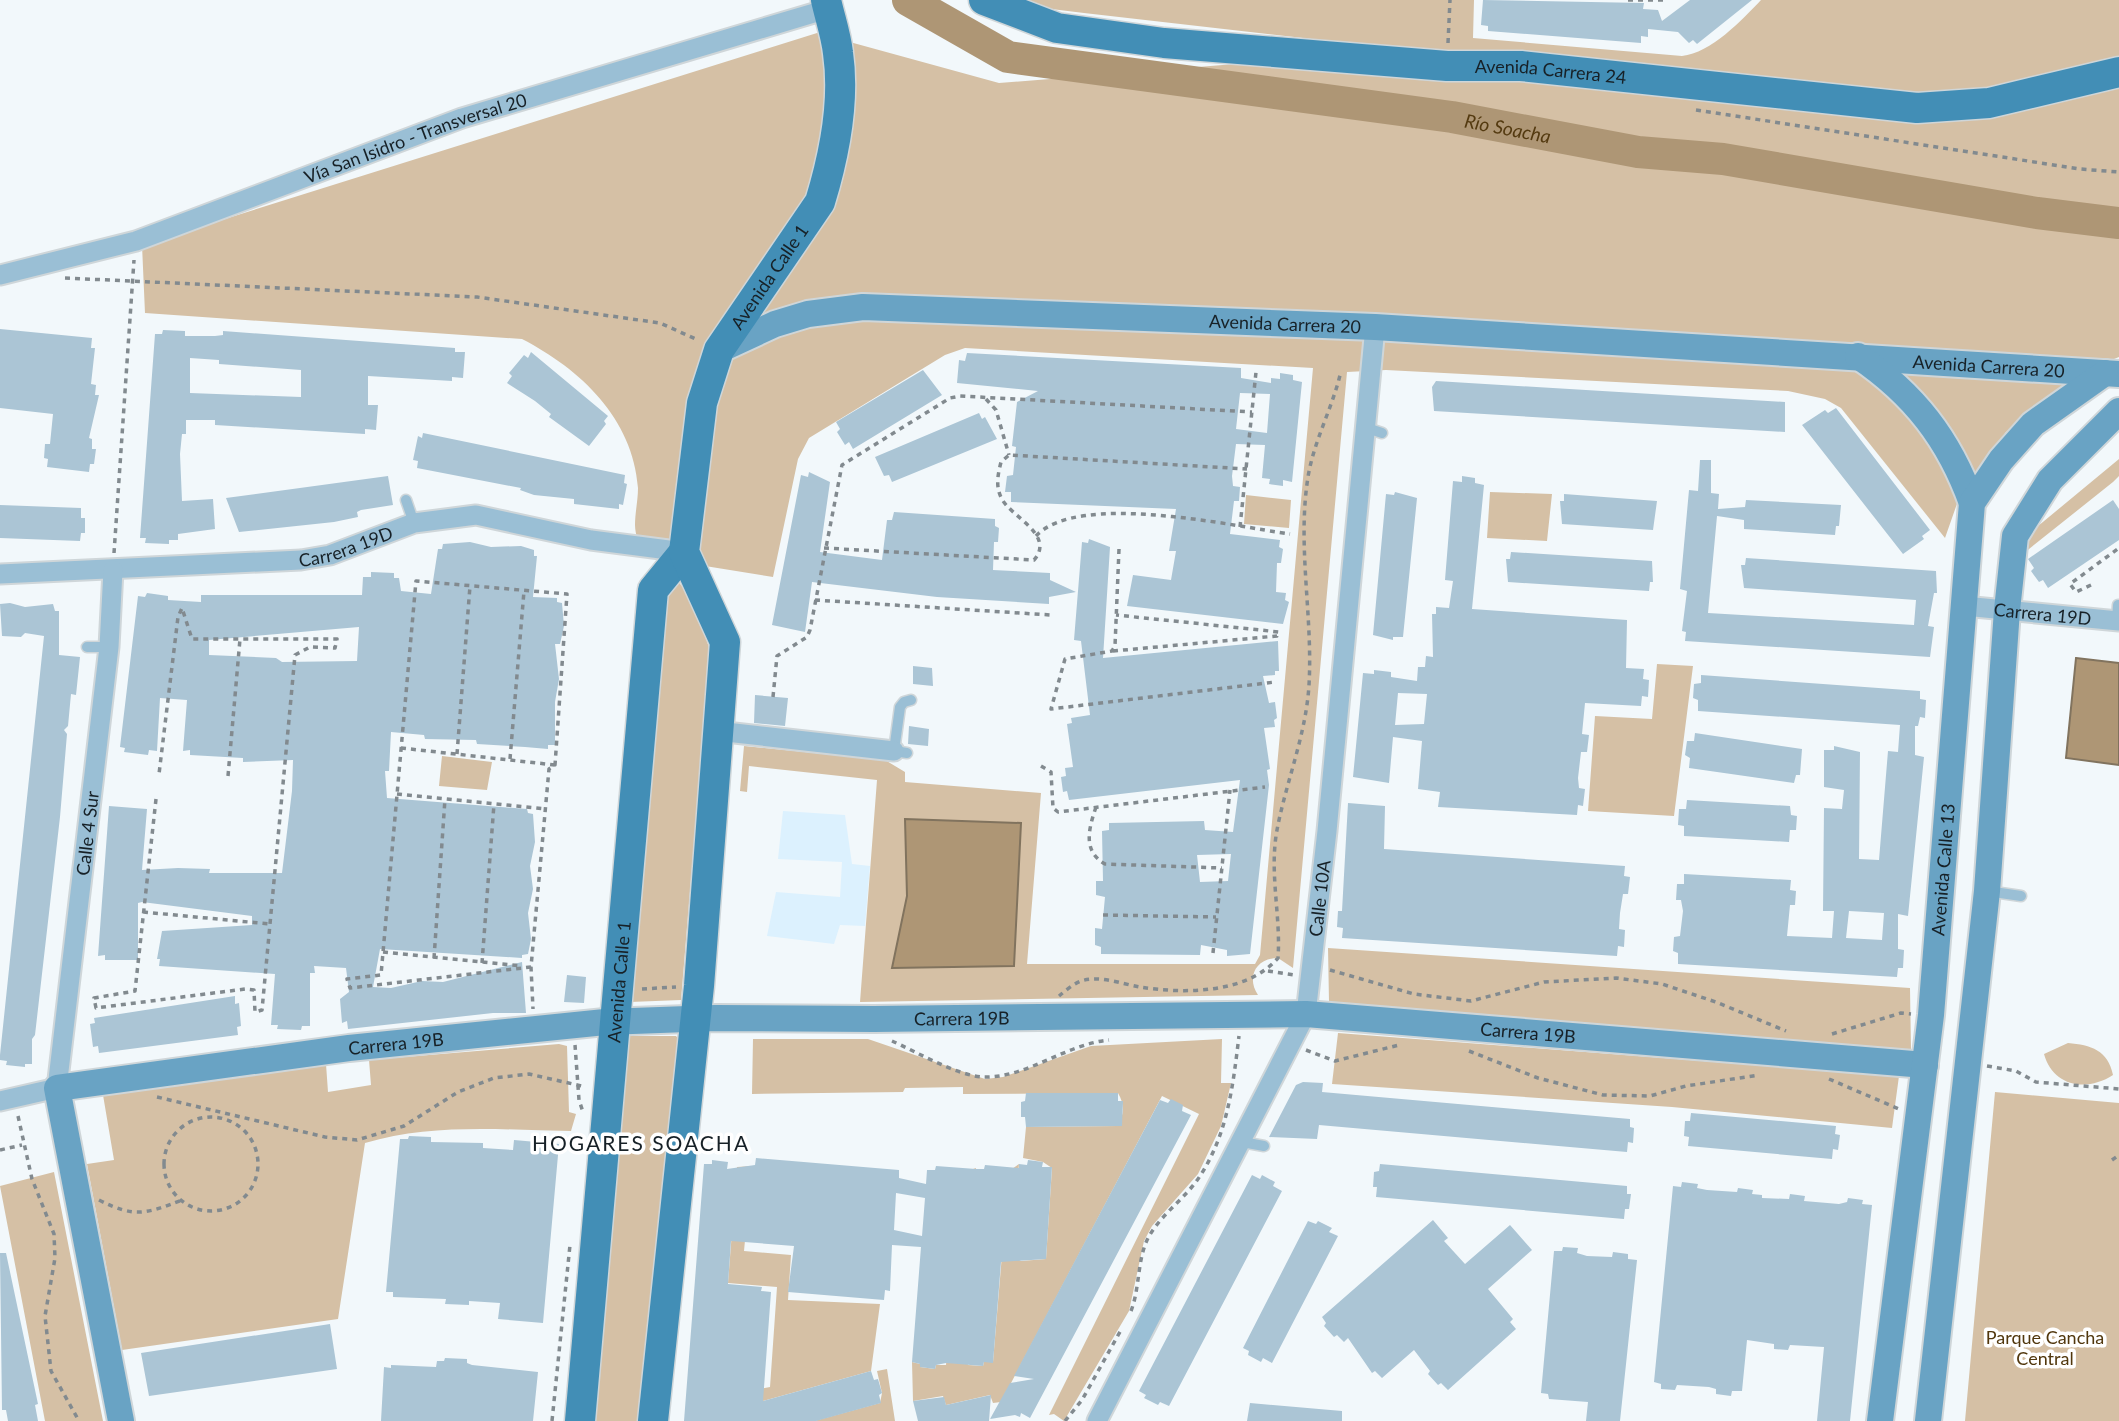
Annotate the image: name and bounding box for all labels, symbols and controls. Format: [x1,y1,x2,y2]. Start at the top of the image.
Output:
street label: Avenida Carrera 24 [1475,55,1628,88]
street label: Vía San Isidro - Transversal 20 [301,88,529,188]
water label: Río Soacha [1463,108,1553,147]
street label: Avenida Calle 1 [726,220,813,333]
street label: Avenida Carrera 20 [1209,310,1361,337]
street label: Avenida Carrera 20 [1912,350,2065,382]
street label: Carrera 19D [297,521,396,571]
street label: Carrera 19D [1993,598,2092,629]
street label: Calle 4 Sur [71,789,103,877]
street label: Avenida Calle 13 [1926,803,1959,937]
street label: Calle 10A [1304,858,1335,938]
street label: Avenida Calle 1 [602,920,635,1043]
street label: Carrera 19B [914,1006,1010,1030]
street label: Carrera 19B [1479,1017,1577,1047]
street label: Carrera 19B [347,1027,445,1059]
district label: HOGARES SOACHA [532,1130,750,1155]
park label: Parque Cancha Central [1986,1326,2104,1369]

